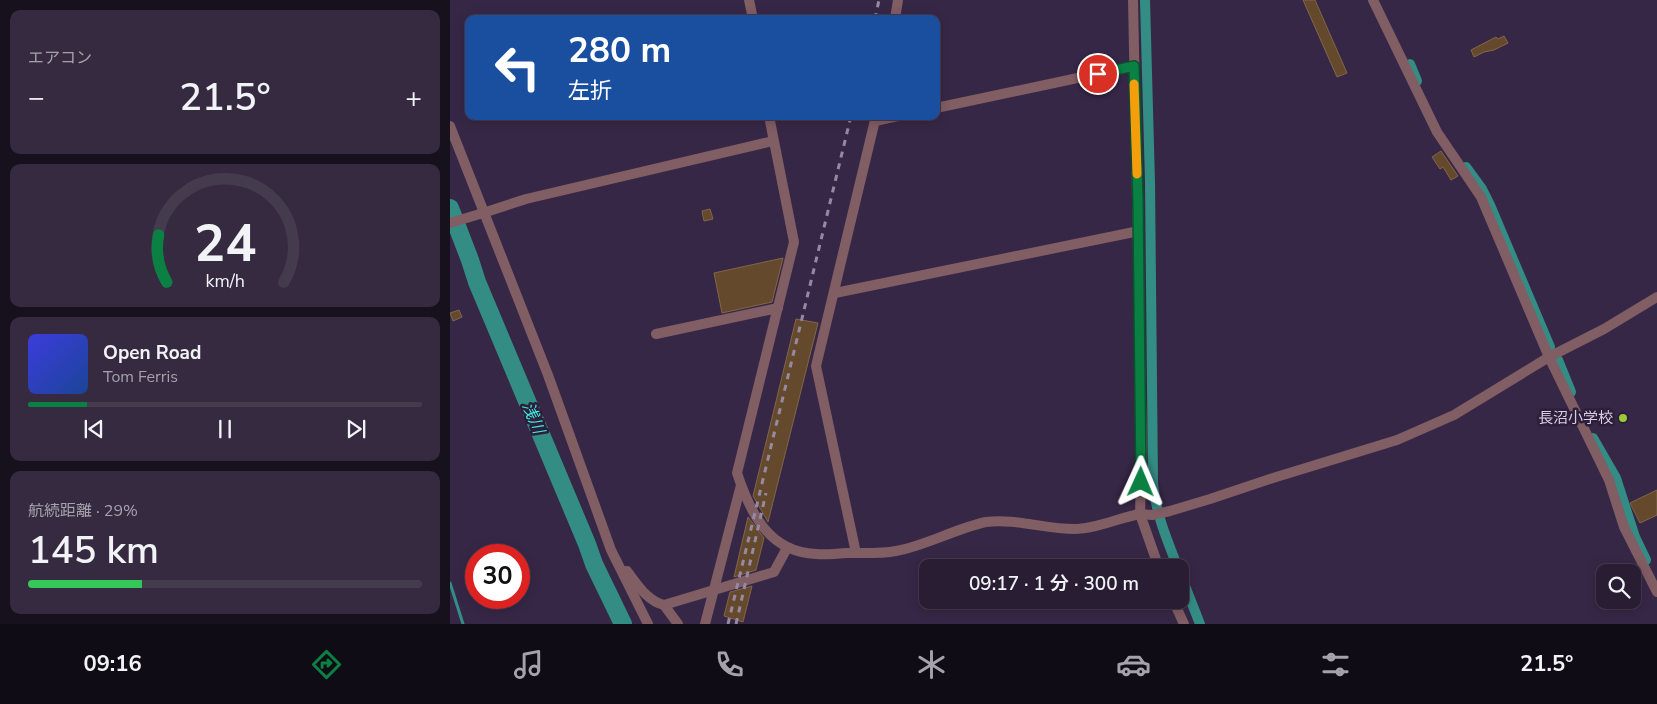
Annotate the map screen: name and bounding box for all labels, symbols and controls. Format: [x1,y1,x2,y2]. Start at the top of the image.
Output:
text: 280 m [568,27,671,74]
icon: left [485,35,550,100]
text: エアコン [28,47,92,69]
pin [1077,53,1119,95]
icon: arrive [1084,60,1112,88]
text: 21.5° [179,72,271,123]
text: 左折 [568,76,612,106]
text: − [28,79,45,117]
text: + [405,79,422,117]
text: 24 [194,208,256,279]
text: km/h [205,269,245,293]
text: Open Road [103,340,201,366]
text: Tom Ferris [103,366,178,388]
water label: 浅川 [517,399,550,439]
place label: 長沼小学校 [1538,408,1613,428]
marker: 長沼小学校 [1617,412,1629,424]
icon: previous [80,415,108,443]
icon: pause [211,415,239,443]
icon: next [342,415,370,443]
position arrow [1114,455,1166,507]
text: 航続距離 · 29% [28,500,138,522]
text: 145 km [28,525,159,576]
speed limit sign: 30 [465,544,530,609]
map controls [1596,564,1641,609]
button: search [1596,564,1641,609]
text: 09:17 · 1 分 · 300 m [969,571,1139,597]
icon: directions [309,647,344,682]
icon: music [511,647,546,682]
icon: phone [712,647,747,682]
icon: climate [914,647,949,682]
icon: car [1116,647,1151,682]
icon: filters [1318,647,1353,682]
text: 09:16 [83,649,142,679]
text: 21.5° [1520,649,1573,679]

